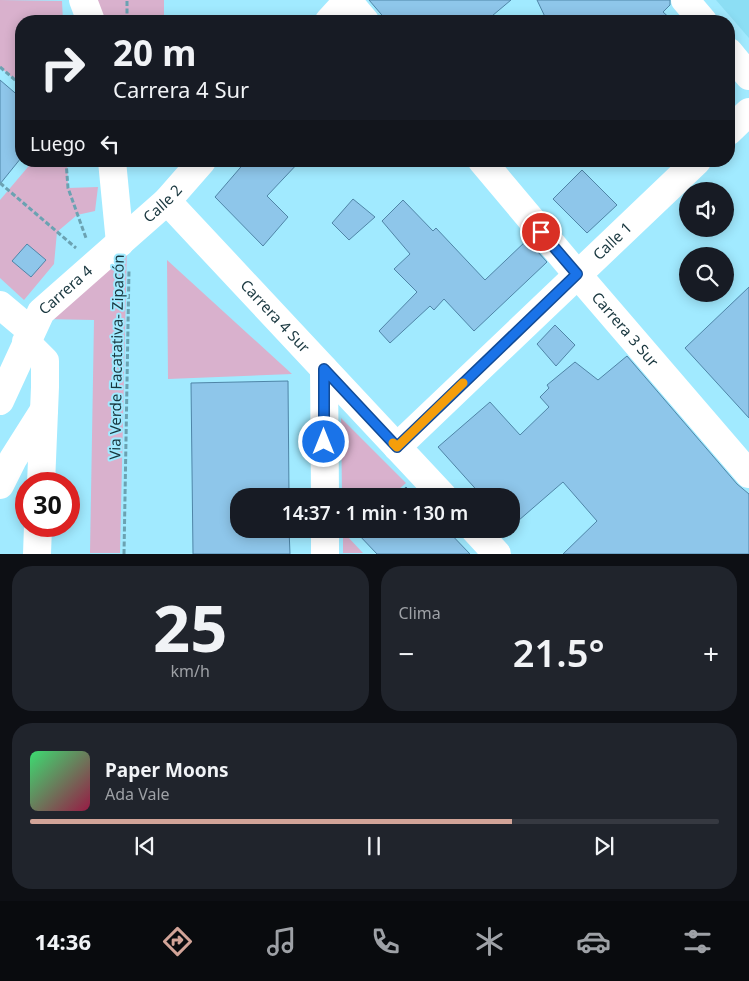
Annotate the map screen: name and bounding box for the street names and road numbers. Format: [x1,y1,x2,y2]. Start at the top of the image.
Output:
street label: Calle 2 [139,180,186,226]
street label: Calle 1 [588,217,636,264]
street label: Via Verde Facatativa- Zipacón [104,254,128,460]
street label: Carrera 4 [34,260,97,319]
street label: Carrera 4 Sur [237,275,315,356]
street label: Carrera 3 Sur [588,287,663,371]

